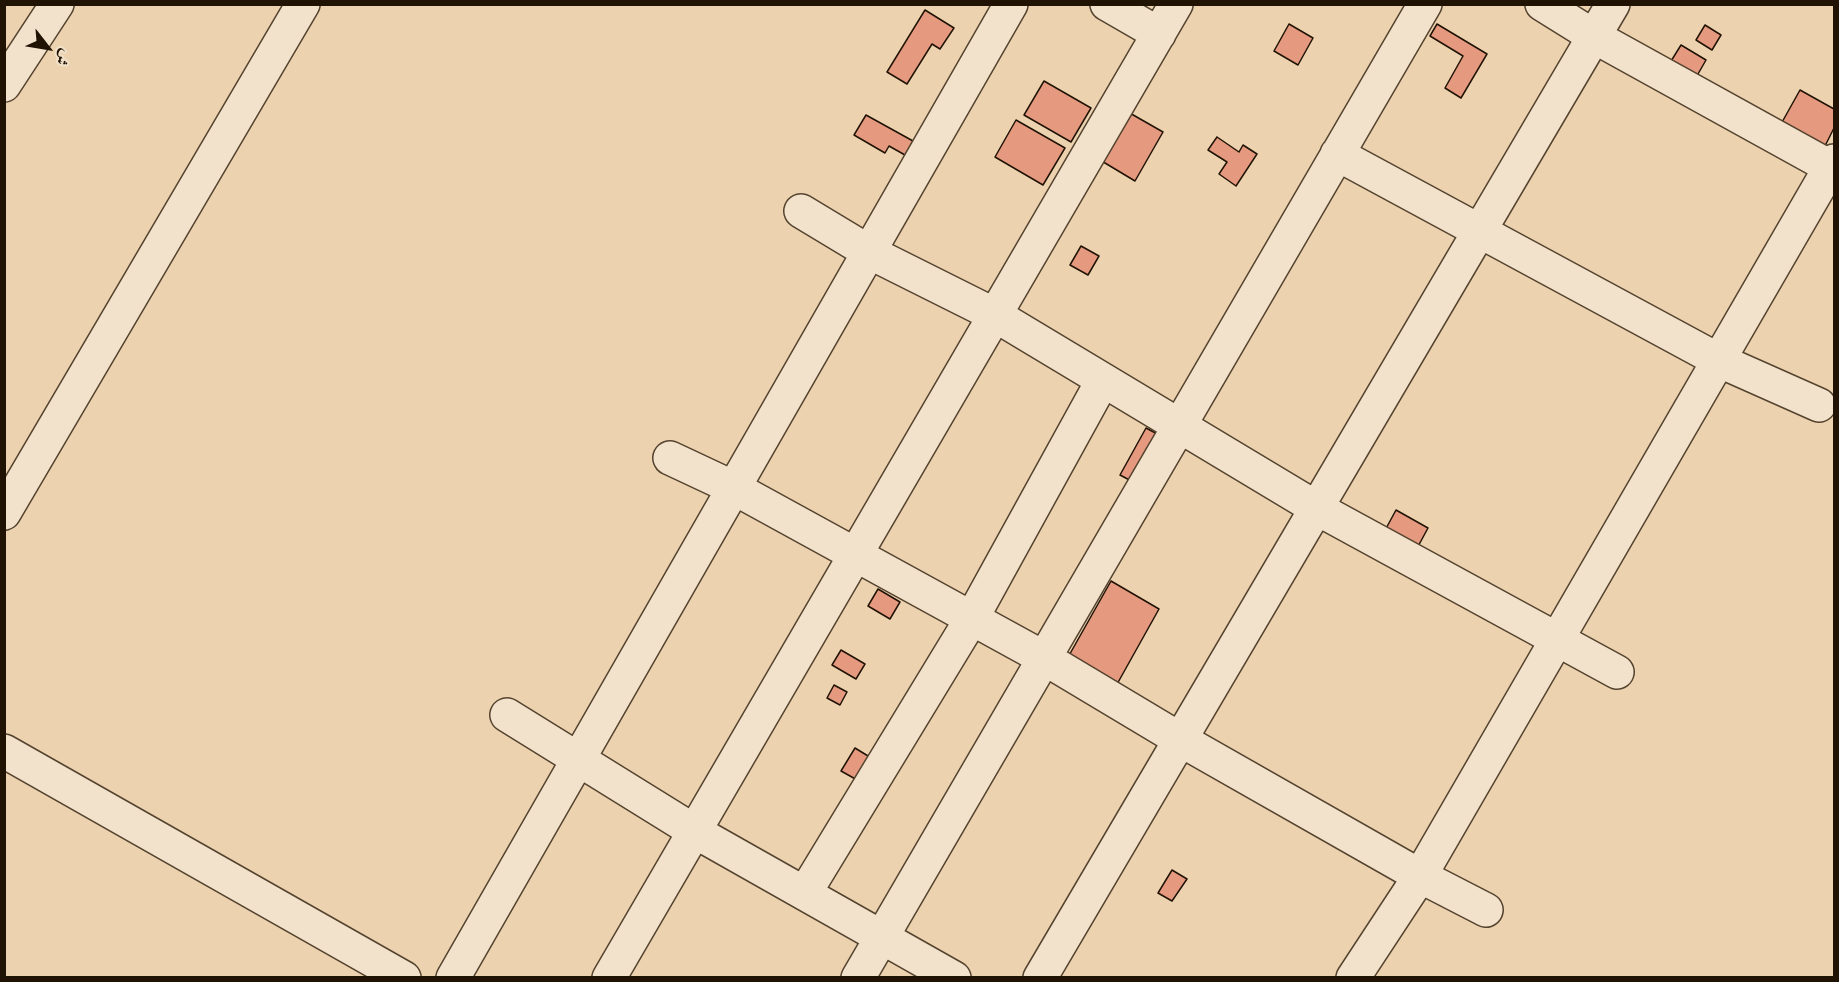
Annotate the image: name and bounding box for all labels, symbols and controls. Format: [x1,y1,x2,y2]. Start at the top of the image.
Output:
north arrow [18,18,78,78]
text: ش [51,45,76,69]

